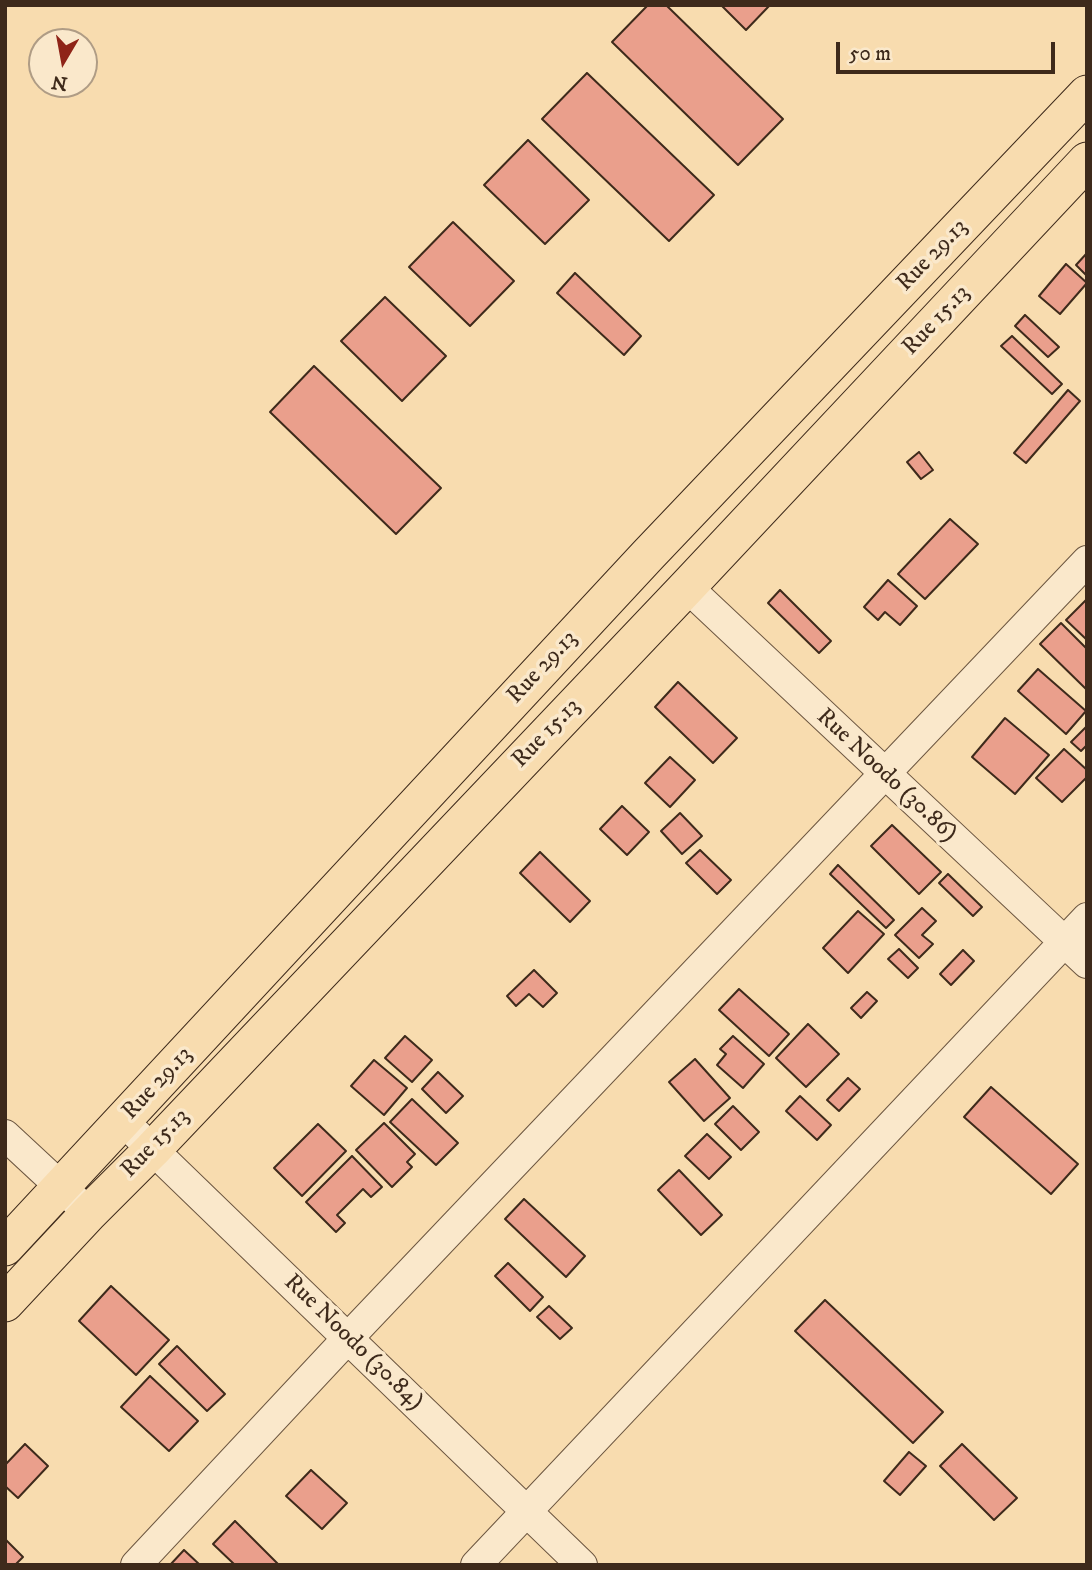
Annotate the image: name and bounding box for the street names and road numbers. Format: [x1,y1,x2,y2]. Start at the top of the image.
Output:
street label: Rue 29.13 [891,214,975,298]
street label: Rue 15.13 [897,280,977,362]
street label: Rue 29.13 [502,625,584,711]
street label: Rue 15.13 [507,693,587,775]
street label: Rue Noodo (30.86) [810,703,962,849]
street label: Rue 29.13 [117,1041,199,1127]
street label: Rue 15.13 [116,1103,196,1185]
street label: Rue Noodo (30.84) [277,1269,429,1417]

